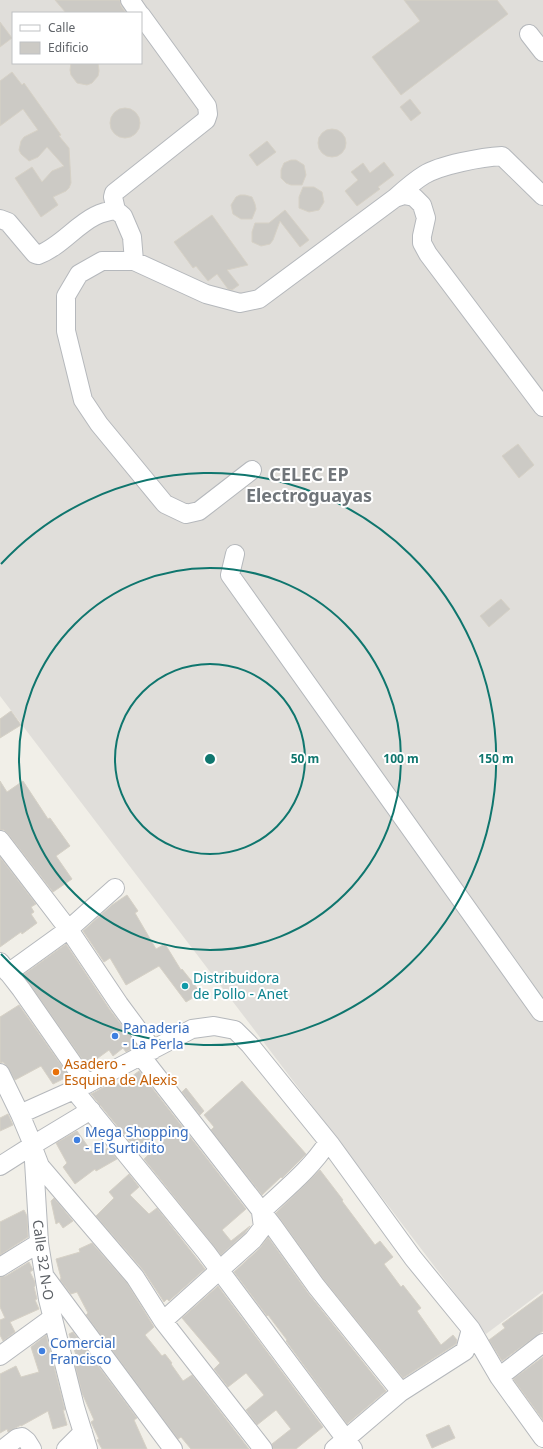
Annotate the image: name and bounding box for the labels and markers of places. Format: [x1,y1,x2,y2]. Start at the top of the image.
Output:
centre of rings [203,752,217,766]
place label: Distribuidora de Pollo - Anet [193,968,288,1003]
marker: Distribuidora de Pollo - Anet [180,981,190,991]
place label: Panaderia - La Perla [123,1018,190,1053]
marker: Panaderia - La Perla [110,1031,120,1041]
place label: Asadero - Esquina de Alexis [64,1054,178,1089]
marker: Asadero - Esquina de Alexis [51,1067,61,1077]
place label: Mega Shopping - El Surtidito [85,1122,189,1157]
marker: Mega Shopping - El Surtidito [72,1135,82,1145]
place label: Comercial Francisco [50,1333,116,1368]
marker: Comercial Francisco [37,1346,47,1356]

